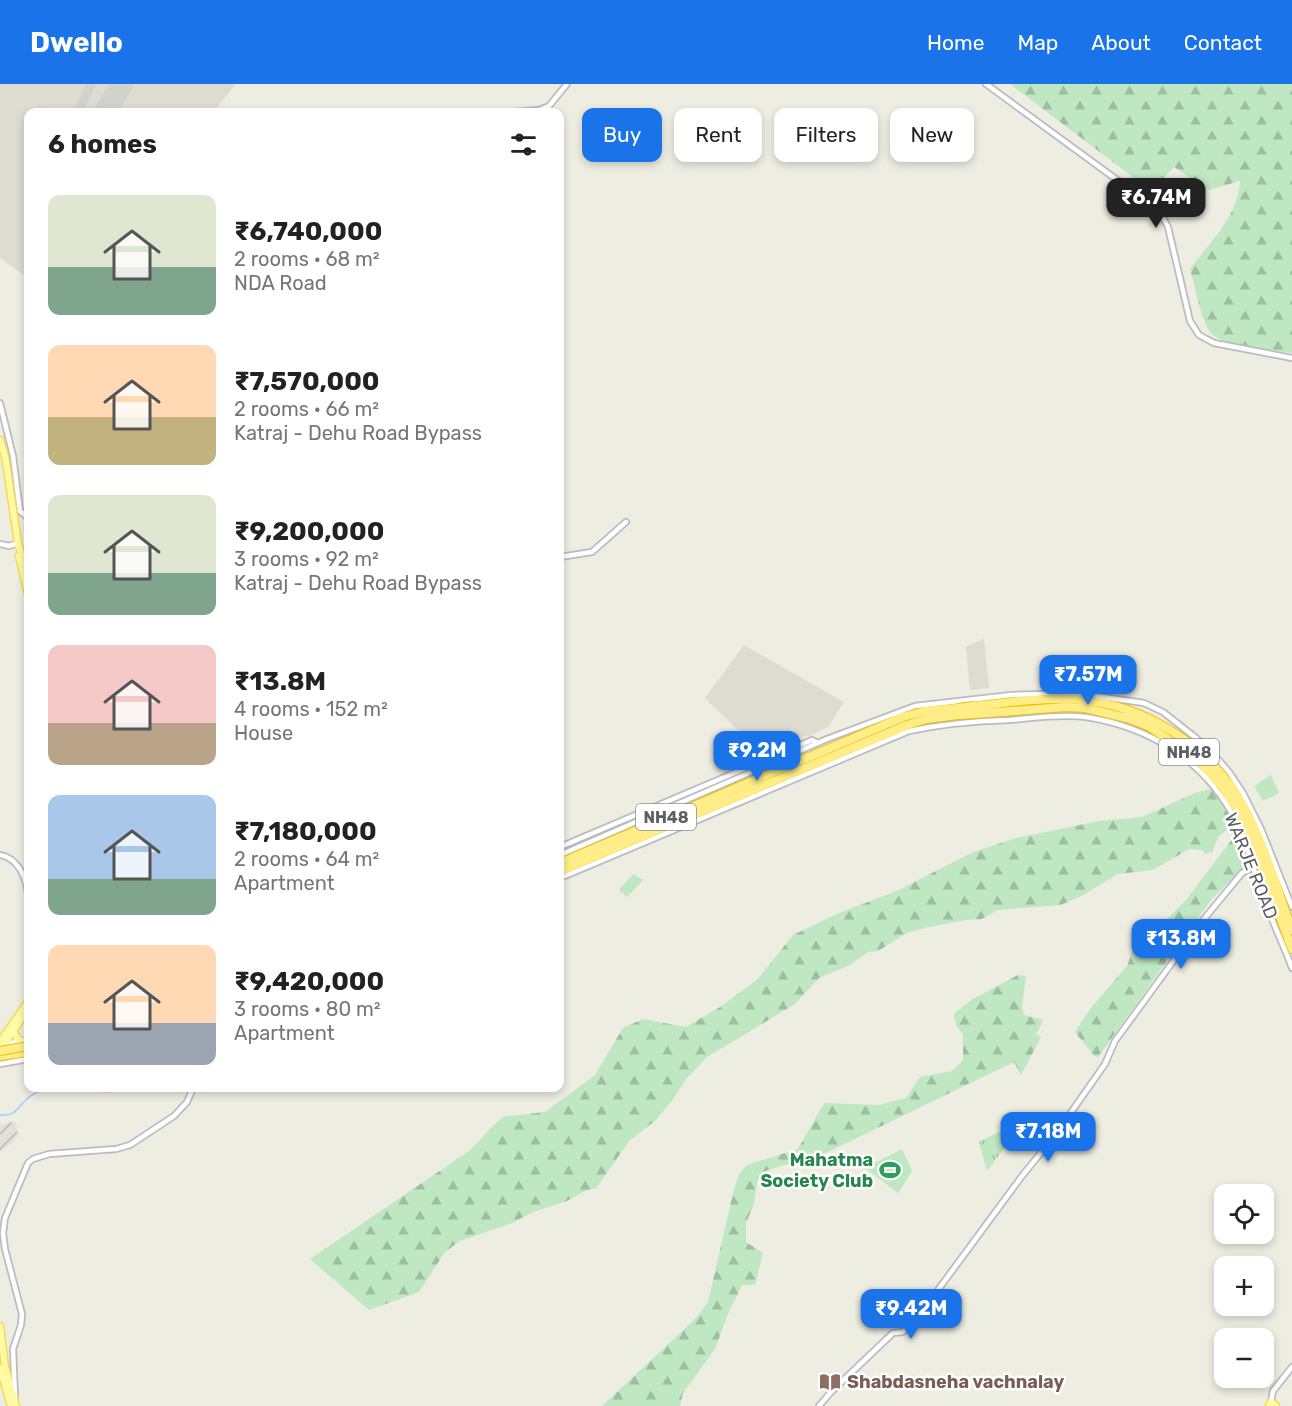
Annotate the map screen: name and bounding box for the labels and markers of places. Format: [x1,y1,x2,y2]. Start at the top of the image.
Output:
pin: ₹6.74M [1107,178,1205,229]
pin: ₹7.57M [1039,655,1137,706]
pin: ₹9.2M [715,731,799,782]
pin: ₹13.8M [1132,919,1230,970]
pin: ₹7.18M [999,1112,1097,1163]
place label: Mahatma Society Club [760,1149,873,1192]
sports icon: Mahatma Society Club [878,1158,902,1182]
pin: ₹9.42M [862,1289,960,1340]
library icon: Shabdasneha vachnalay [818,1370,842,1394]
place label: Shabdasneha vachnalay [847,1371,1064,1393]

